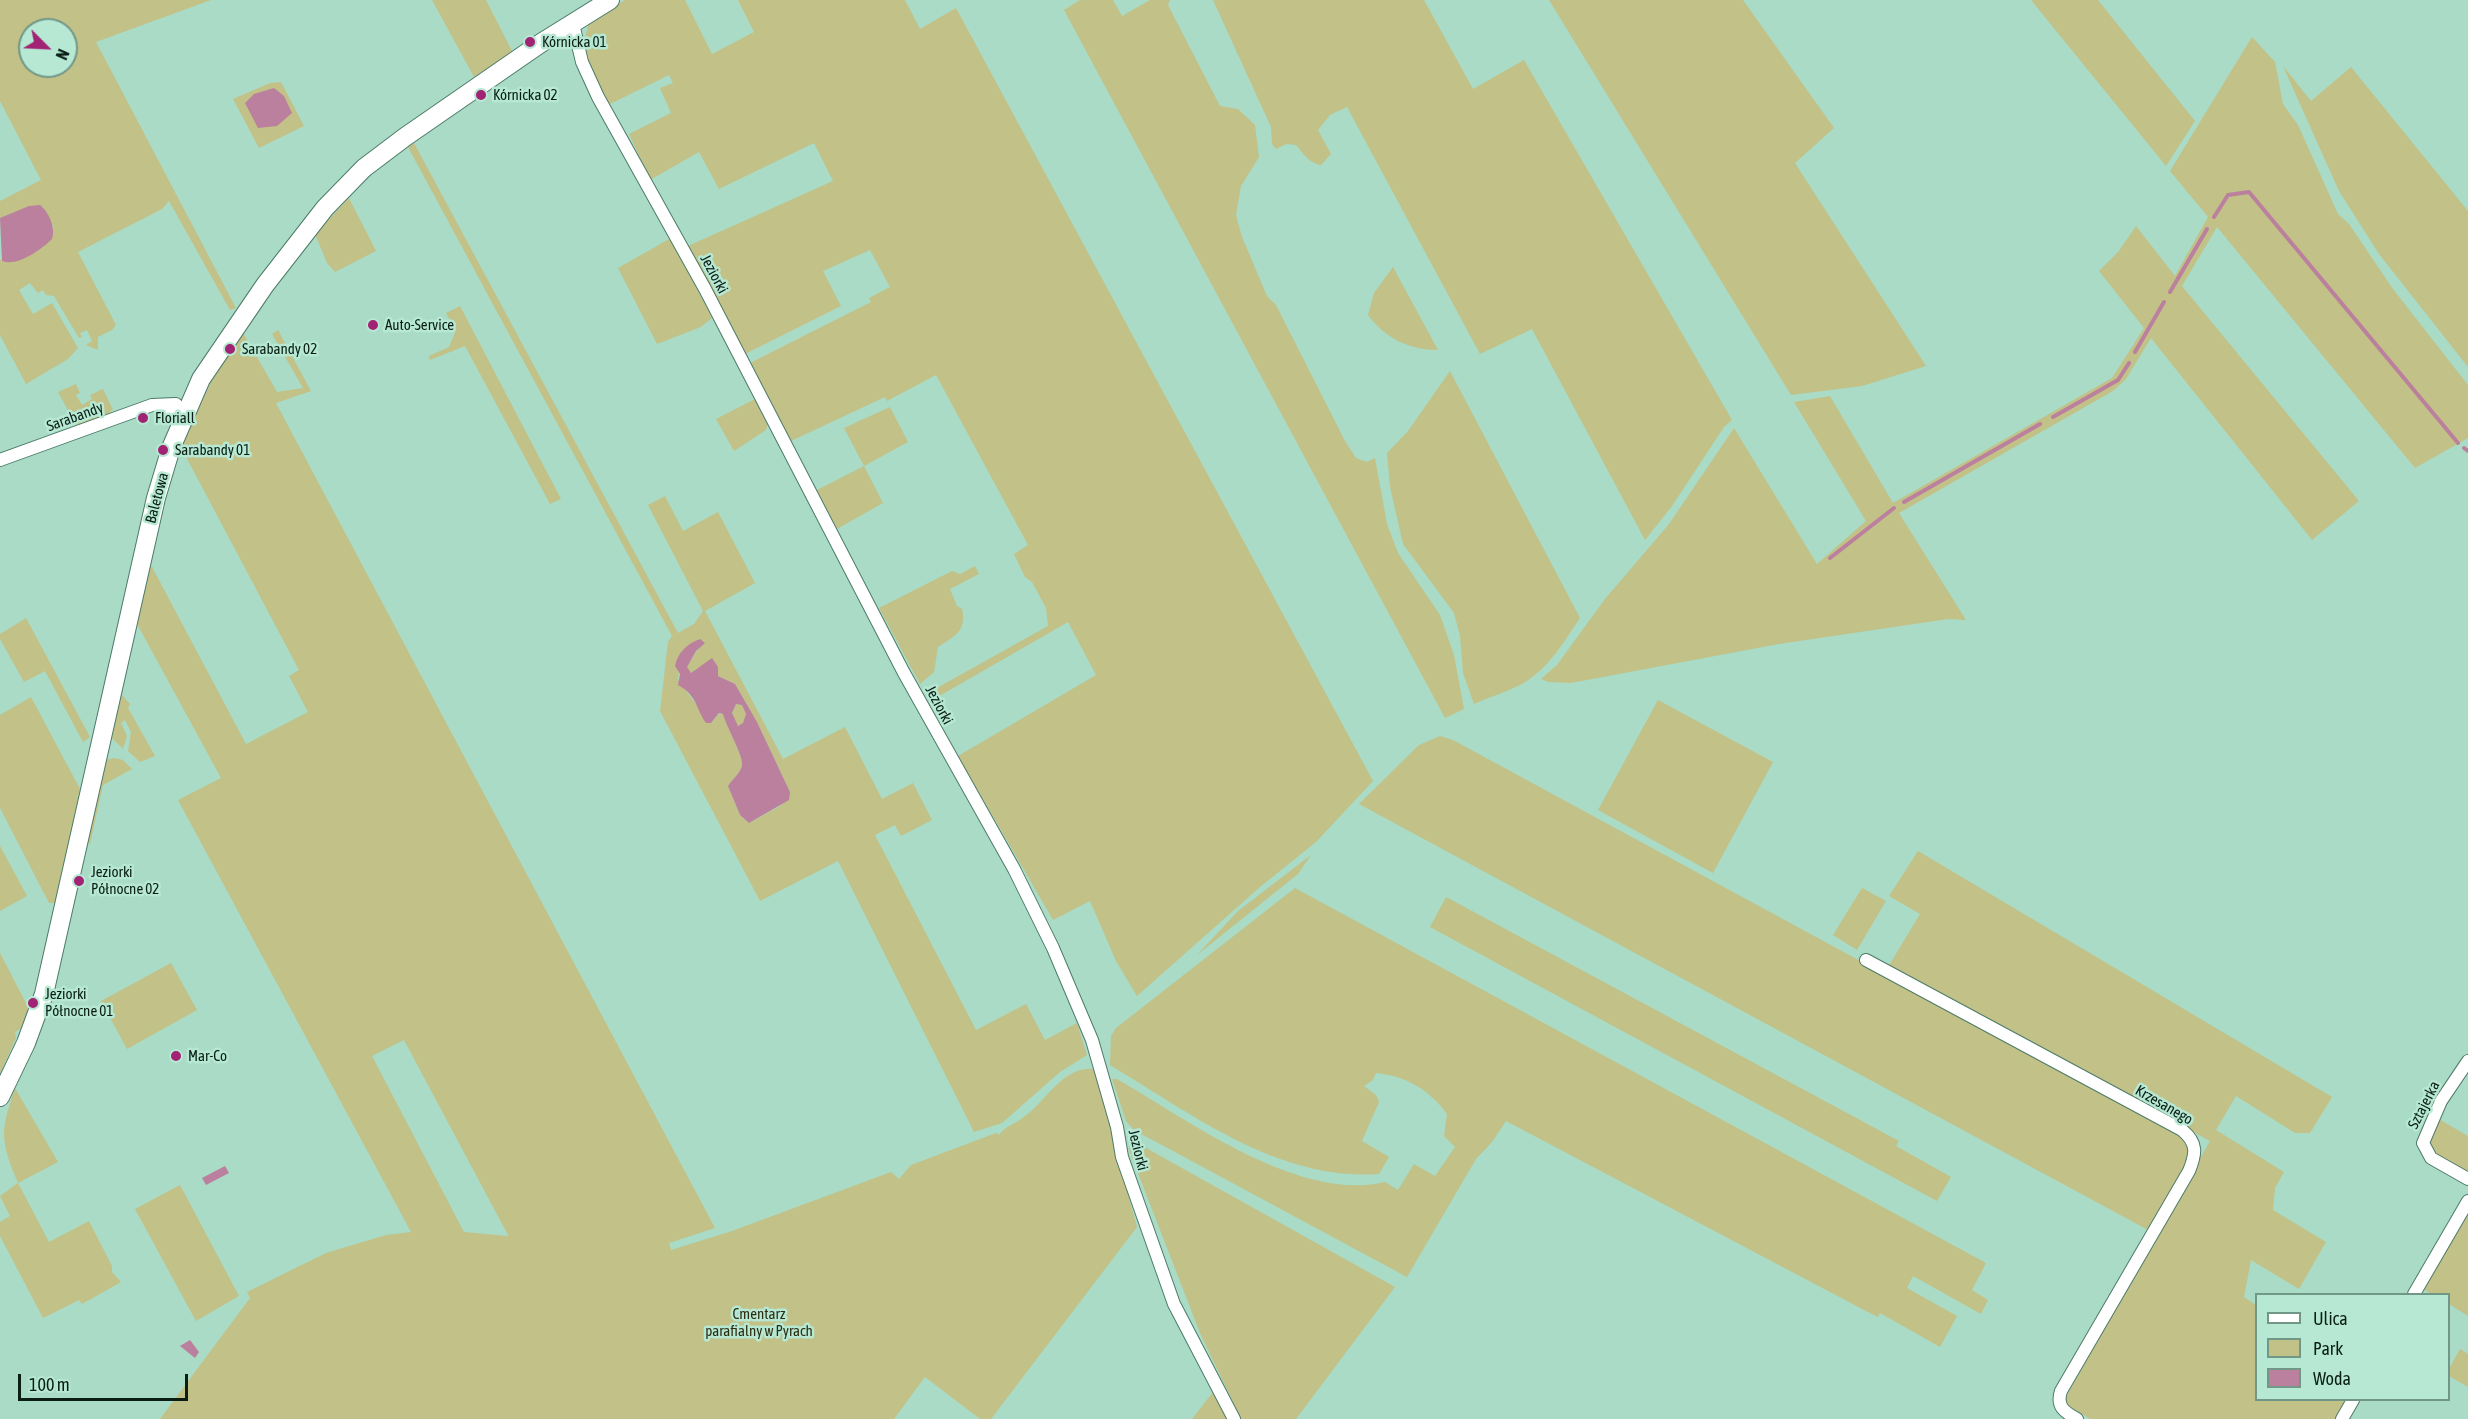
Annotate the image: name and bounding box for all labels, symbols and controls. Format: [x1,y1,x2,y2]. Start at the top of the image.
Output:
north arrow [18,18,78,78]
place label: Kórnicka 01 [542,33,607,51]
marker: Kórnicka 01 [523,35,537,49]
text: N [52,47,73,62]
place label: Kórnicka 02 [493,86,558,104]
marker: Kórnicka 02 [474,88,488,102]
street label: Jeziorki [696,251,732,297]
place label: Auto-Service [385,316,454,334]
marker: Auto-Service [366,318,380,332]
place label: Sarabandy 02 [242,340,317,358]
marker: Sarabandy 02 [223,342,237,356]
street label: Sarabandy [44,398,106,436]
place label: Floriall [155,409,195,427]
marker: Floriall [136,411,150,425]
place label: Sarabandy 01 [175,441,250,459]
marker: Sarabandy 01 [156,443,170,457]
street label: Baletowa [142,471,172,525]
street label: Jeziorki [921,682,957,728]
place label: Jeziorki Północne 02 [91,863,159,898]
marker: Jeziorki Północne 02 [72,874,86,888]
place label: Jeziorki Północne 01 [45,985,113,1020]
marker: Jeziorki Północne 01 [26,996,40,1010]
place label: Mar-Co [188,1047,227,1065]
marker: Mar-Co [169,1049,183,1063]
street label: Sztajerka [2404,1078,2444,1132]
street label: Krzesanego [2132,1081,2196,1129]
street label: Jeziorki [1124,1128,1152,1172]
legend [2255,1293,2450,1401]
park label: Cmentarz parafialny w Pyrach [705,1305,813,1340]
text: Ulica [2313,1308,2348,1329]
text: Park [2313,1338,2343,1359]
scale bar [21,1362,190,1400]
text: Woda [2313,1368,2351,1389]
text: 100 m [29,1374,70,1395]

